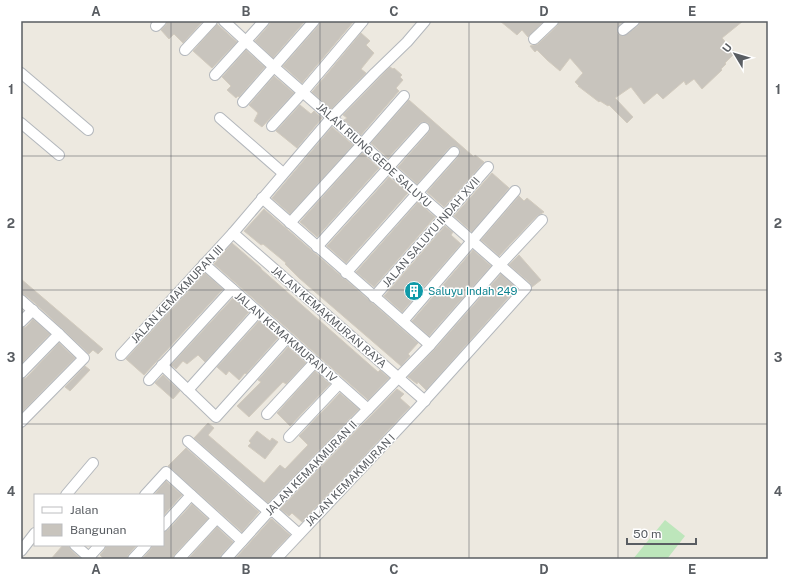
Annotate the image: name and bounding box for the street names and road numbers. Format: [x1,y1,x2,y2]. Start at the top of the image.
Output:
street label: JALAN RIUNG GEDE SALUYU [314,101,434,209]
street label: JALAN SALUYU INDAH XVII [380,175,482,289]
street label: JALAN KEMAKMURAN III [128,243,226,345]
street label: JALAN KEMAKMURAN RAYA [269,264,389,370]
street label: JALAN KEMAKMURAN IV [233,290,340,385]
street label: JALAN KEMAKMURAN II [262,418,360,518]
street label: JALAN KEMAKMURAN I [302,431,398,529]

